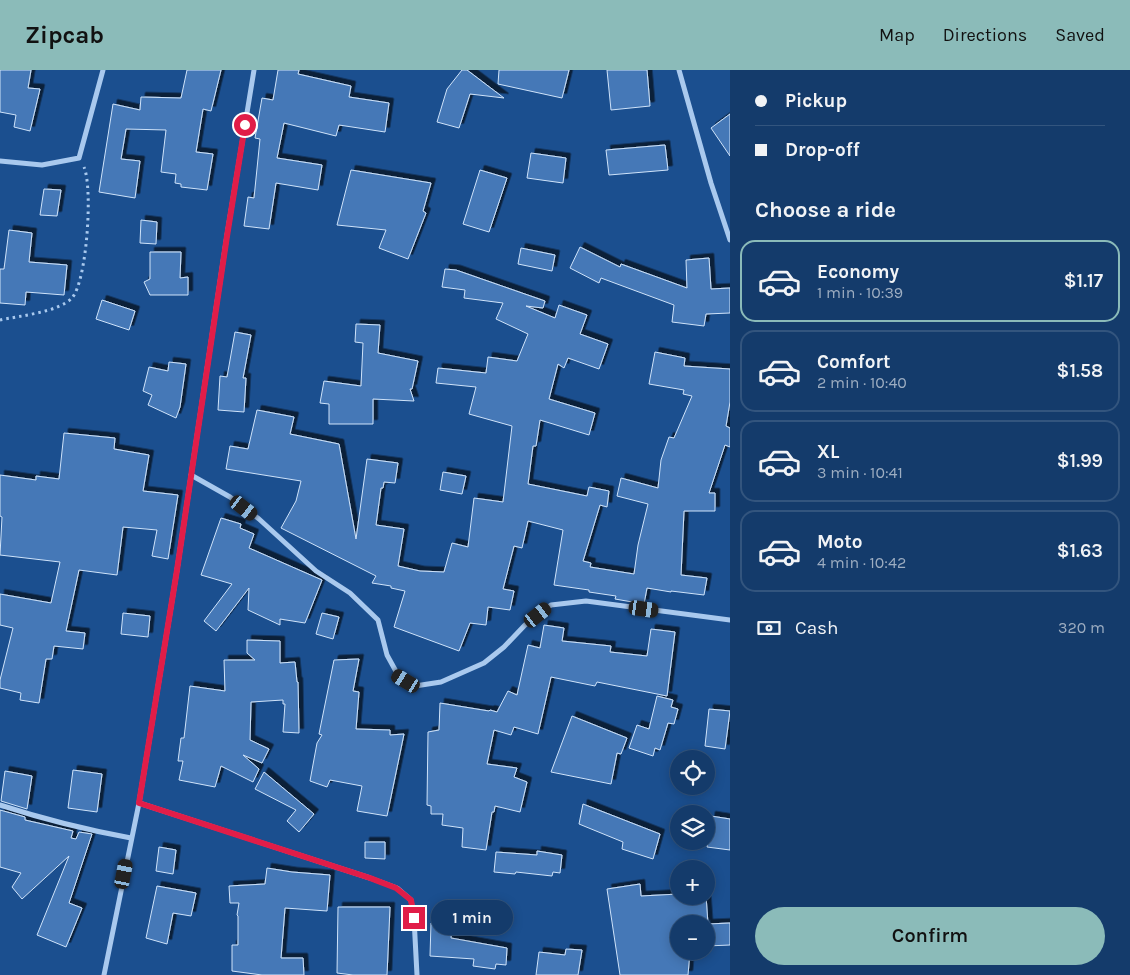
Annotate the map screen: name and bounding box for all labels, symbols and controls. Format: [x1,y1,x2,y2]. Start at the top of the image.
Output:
text: Zipcab [25,21,104,49]
text: Map [879,24,915,46]
text: Directions [943,24,1027,46]
text: Saved [1055,24,1105,46]
text: Pickup [785,90,847,112]
route start [234,114,256,136]
text: Drop-off [785,139,860,161]
text: Choose a ride [755,197,896,223]
icon: car [757,259,802,304]
text: Economy [817,261,899,283]
text: $1.17 [1064,270,1103,292]
text: 1 min · 10:39 [817,283,903,302]
icon: car [757,349,802,394]
text: Comfort [817,351,891,373]
text: $1.58 [1057,360,1103,382]
text: 2 min · 10:40 [817,373,907,392]
icon: car [757,439,802,484]
text: XL [817,441,839,463]
text: $1.99 [1057,450,1103,472]
text: 3 min · 10:41 [817,463,903,482]
car [227,493,260,523]
icon: car [757,529,802,574]
text: Moto [817,531,863,553]
text: $1.63 [1057,540,1103,562]
text: 4 min · 10:42 [817,553,906,572]
car [628,599,659,619]
car [521,600,554,630]
icon: cash [755,614,783,642]
text: Cash [795,617,839,639]
text: 320 m [1058,618,1105,637]
car [389,667,422,695]
map controls [670,750,715,960]
button: locate [670,750,715,795]
button: layers [670,805,715,850]
car [113,858,134,890]
button: + [670,860,715,905]
callout: 1 min [432,900,514,936]
route end [403,907,425,929]
button: Confirm [755,907,1105,965]
text: 1 min [452,908,492,927]
button: − [670,915,715,960]

